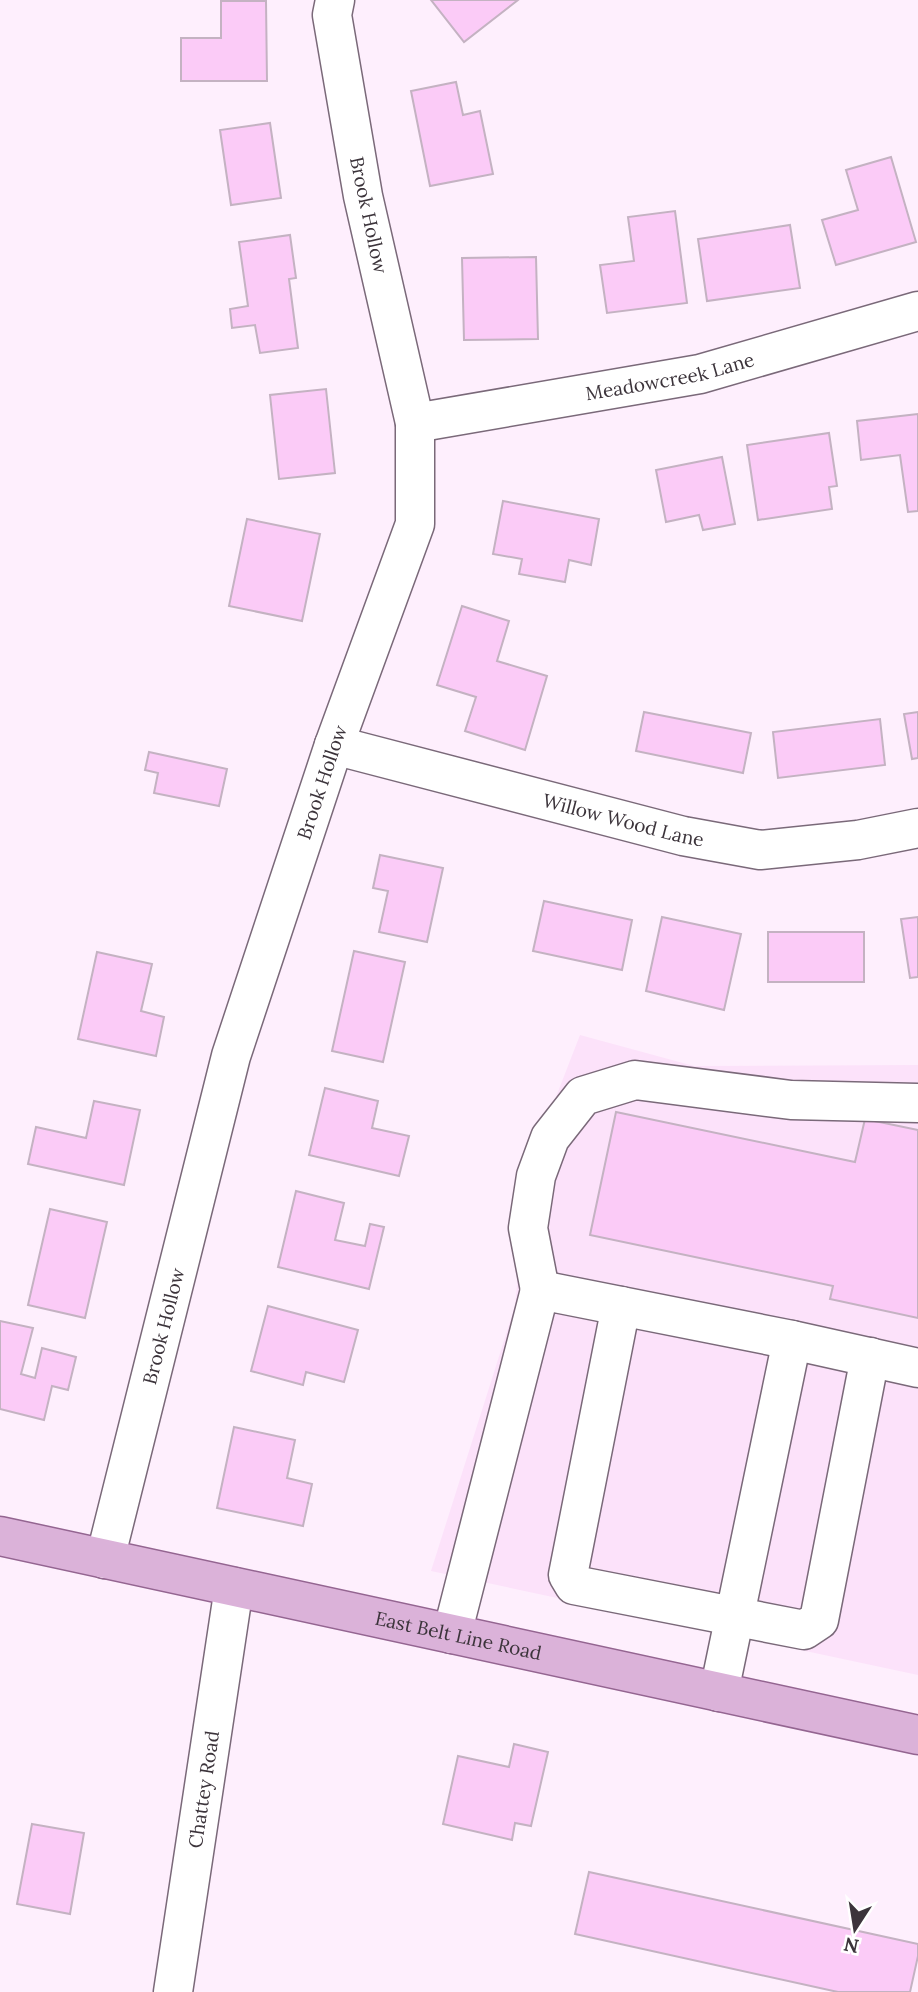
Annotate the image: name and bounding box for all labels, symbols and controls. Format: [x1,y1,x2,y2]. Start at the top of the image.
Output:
street label: Brook Hollow [345,154,393,277]
street label: Meadowcreek Lane [584,347,757,405]
street label: Brook Hollow [292,721,353,843]
street label: Willow Wood Lane [540,788,706,852]
street label: Brook Hollow [137,1265,190,1387]
street label: East Belt Line Road [373,1606,544,1665]
street label: Chattey Road [183,1729,224,1850]
north arrow [820,1894,890,1964]
text: N [841,1932,861,1959]

